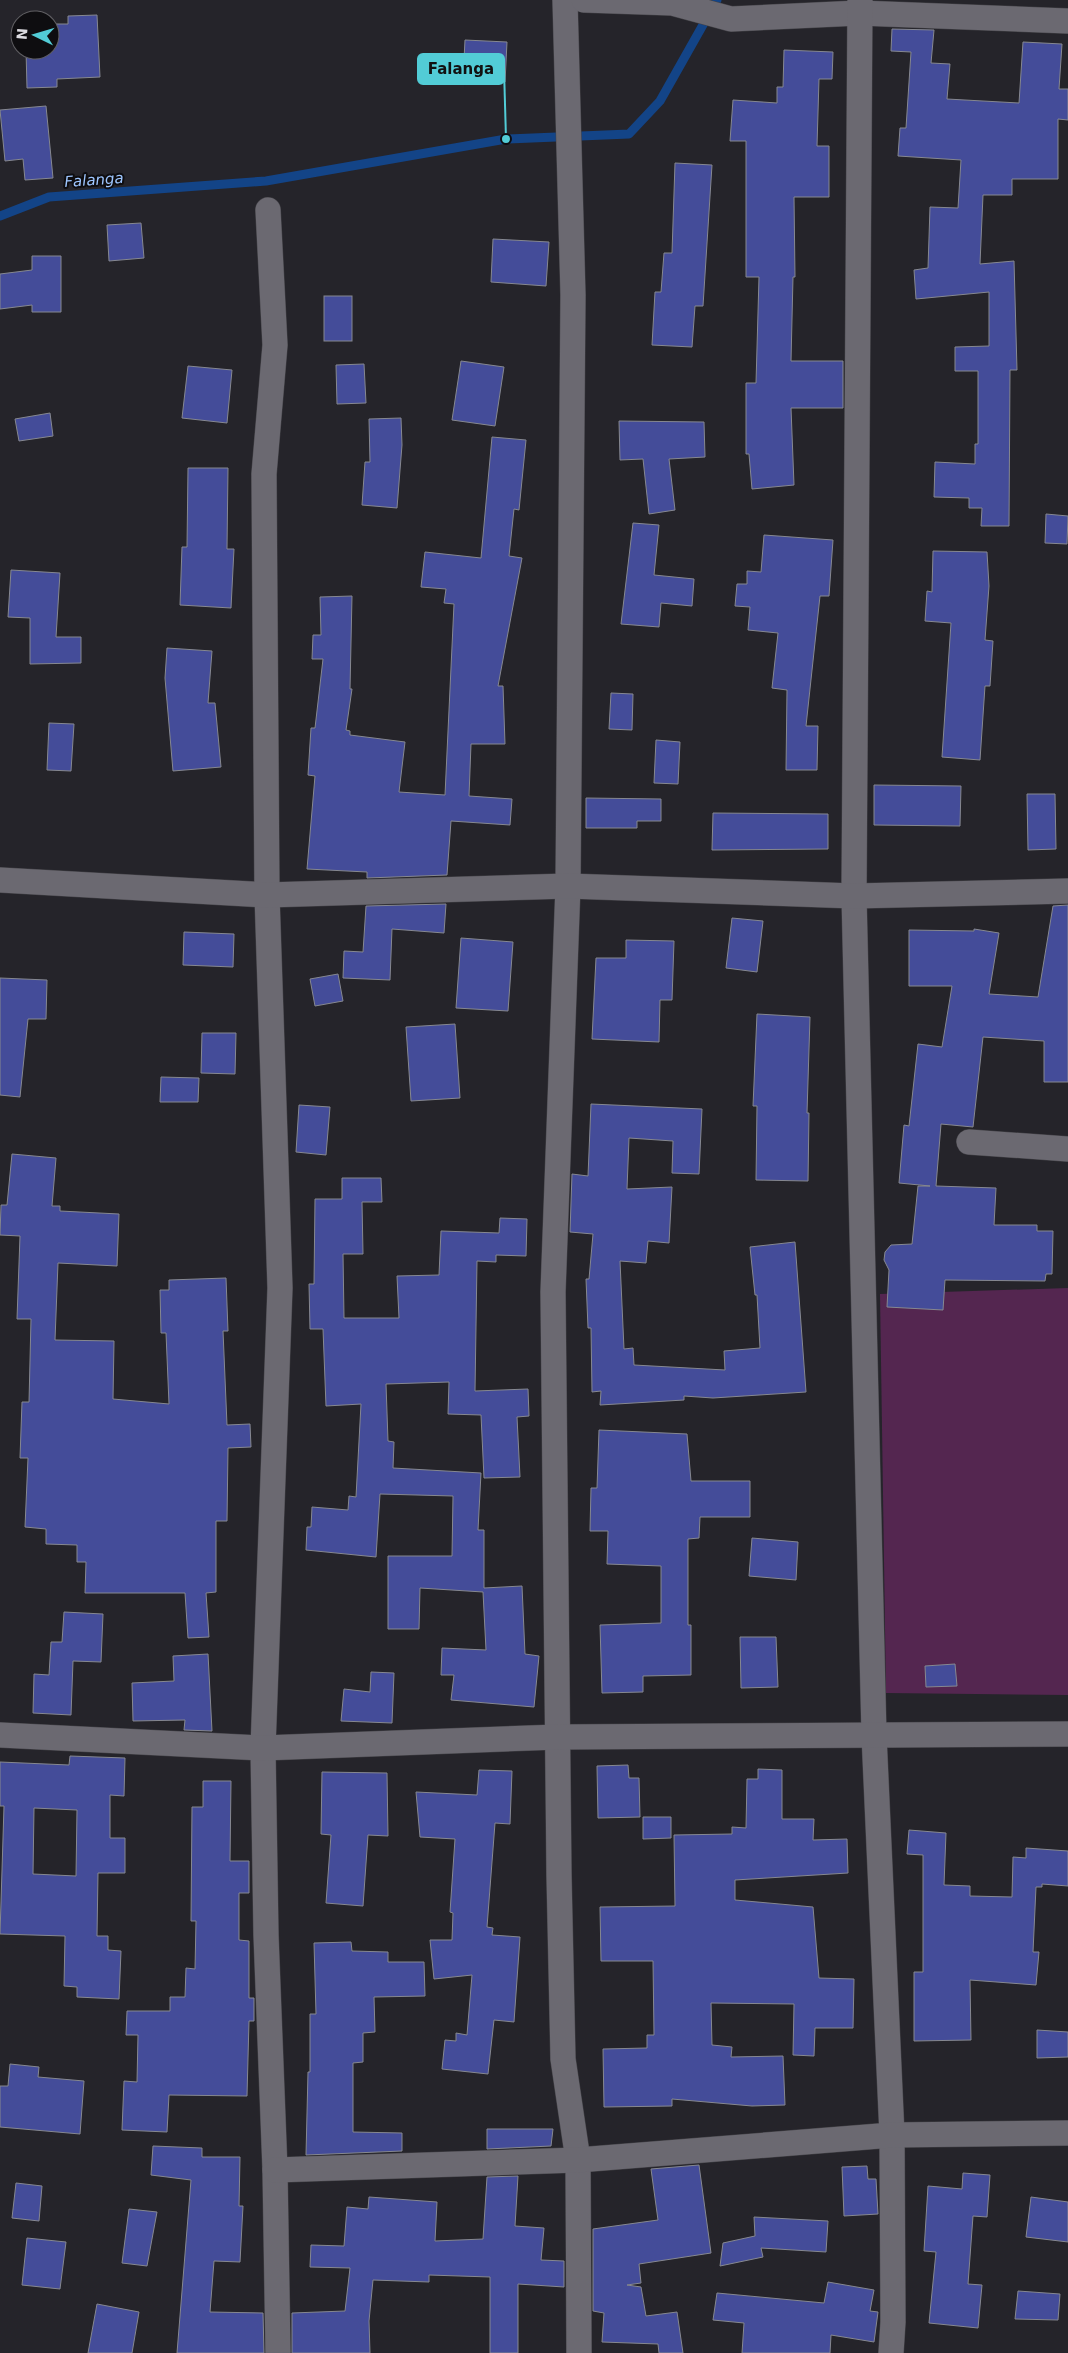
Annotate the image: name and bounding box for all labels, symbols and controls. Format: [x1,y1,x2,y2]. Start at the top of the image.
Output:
north arrow [10,10,60,60]
text: N [14,27,31,40]
callout: Falanga [418,54,504,84]
text: Falanga [428,60,494,78]
water label: Falanga [64,169,124,191]

